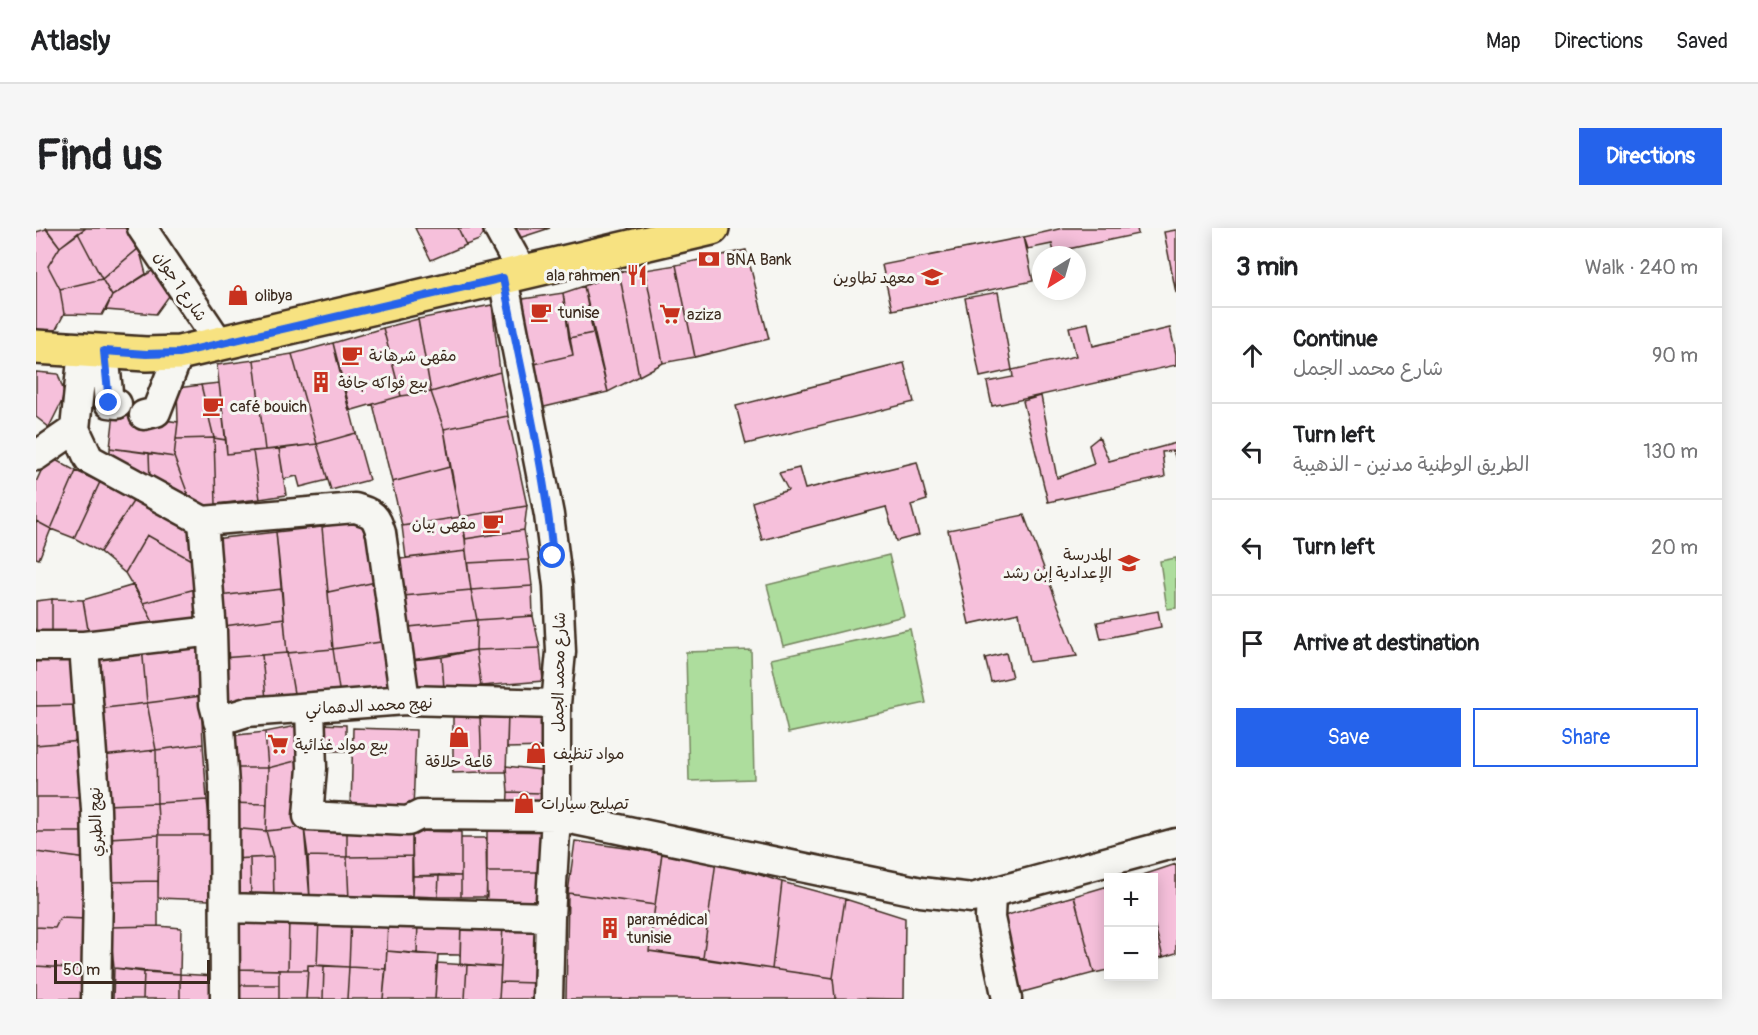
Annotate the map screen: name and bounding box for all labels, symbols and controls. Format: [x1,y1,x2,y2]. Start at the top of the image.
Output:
text: Atlasly [30,24,110,59]
text: Map [1486,28,1521,55]
text: Directions [1554,28,1643,55]
text: Saved [1676,28,1728,55]
button: Directions [1579,128,1722,185]
text: Find us [36,130,162,182]
north arrow [1032,246,1086,300]
bank icon: BNA Bank [697,247,721,271]
street label: شارع 1 جوان [149,248,211,326]
place label: BNA Bank [726,250,792,270]
text: 3 min [1236,251,1298,283]
text: Walk · 240 m [1585,255,1698,280]
restaurant icon: ala rahmen [625,263,649,287]
school or university icon: معهد تطاوين [920,265,944,289]
place label: ala rahmen [546,266,620,286]
place label: معهد تطاوين [833,268,915,288]
shop icon: olibya [226,283,250,307]
place label: olibya [255,286,292,306]
cafe icon: tunise [529,300,553,324]
supermarket icon: aziza [658,302,682,326]
place label: tunise [557,303,600,323]
place label: aziza [687,305,721,325]
text: Continue [1293,325,1377,353]
icon: ahead [1236,339,1269,372]
cafe icon: مقهى شرهانة [340,343,364,367]
text: 90 m [1652,343,1698,368]
place label: مقهى شرهانة [369,346,457,366]
text: شارع محمد الجمل [1293,356,1443,381]
building icon: بيع فواكه جافة [309,370,333,394]
place label: بيع فواكه جافة [338,373,428,394]
route end [95,389,121,415]
cafe icon: café bouich [201,394,225,418]
place label: café bouich [230,397,307,417]
text: Turn left [1293,421,1375,449]
icon: left [1236,435,1269,468]
text: 130 m [1643,439,1698,464]
text: الطريق الوطنية مدنين - الذهيبة [1293,452,1529,477]
cafe icon: مقهى بيان [481,511,505,535]
place label: مقهى بيان [412,514,476,534]
icon: left [1236,531,1269,564]
text: Turn left [1293,533,1375,561]
text: 20 m [1651,535,1698,560]
route start [539,542,565,568]
place label: المدرسة الإعدادية إبن رشد [1003,545,1112,583]
school or university icon: المدرسة الإعدادية إبن رشد [1117,551,1141,575]
street label: شارع محمد الجمل [548,612,571,732]
icon: arrive [1236,627,1269,660]
text: Arrive at destination [1293,629,1479,657]
street label: نهج محمد الدهماني [305,693,433,723]
button: Save [1236,708,1461,767]
button: Share [1473,708,1698,767]
shop icon: قاعة حلاقة [447,725,471,749]
supermarket icon: بيع مواد غذائية [266,732,290,756]
place label: بيع مواد غذائية [295,735,388,756]
shop icon: مواد تنظيف [524,741,548,765]
place label: مواد تنظيف [553,744,625,764]
place label: قاعة حلاقة [425,752,493,772]
street label: نهج الطبري [85,787,108,857]
shop icon: تصليح سيارات [512,791,536,815]
place label: تصليح سيارات [541,794,629,814]
map controls [1104,873,1158,981]
button: + [1104,873,1158,927]
place label: paramédical tunisie [626,910,708,948]
building icon: paramédical tunisie [598,916,622,940]
button: − [1104,927,1158,981]
scale bar [54,957,210,984]
text: 50 m [63,960,100,980]

